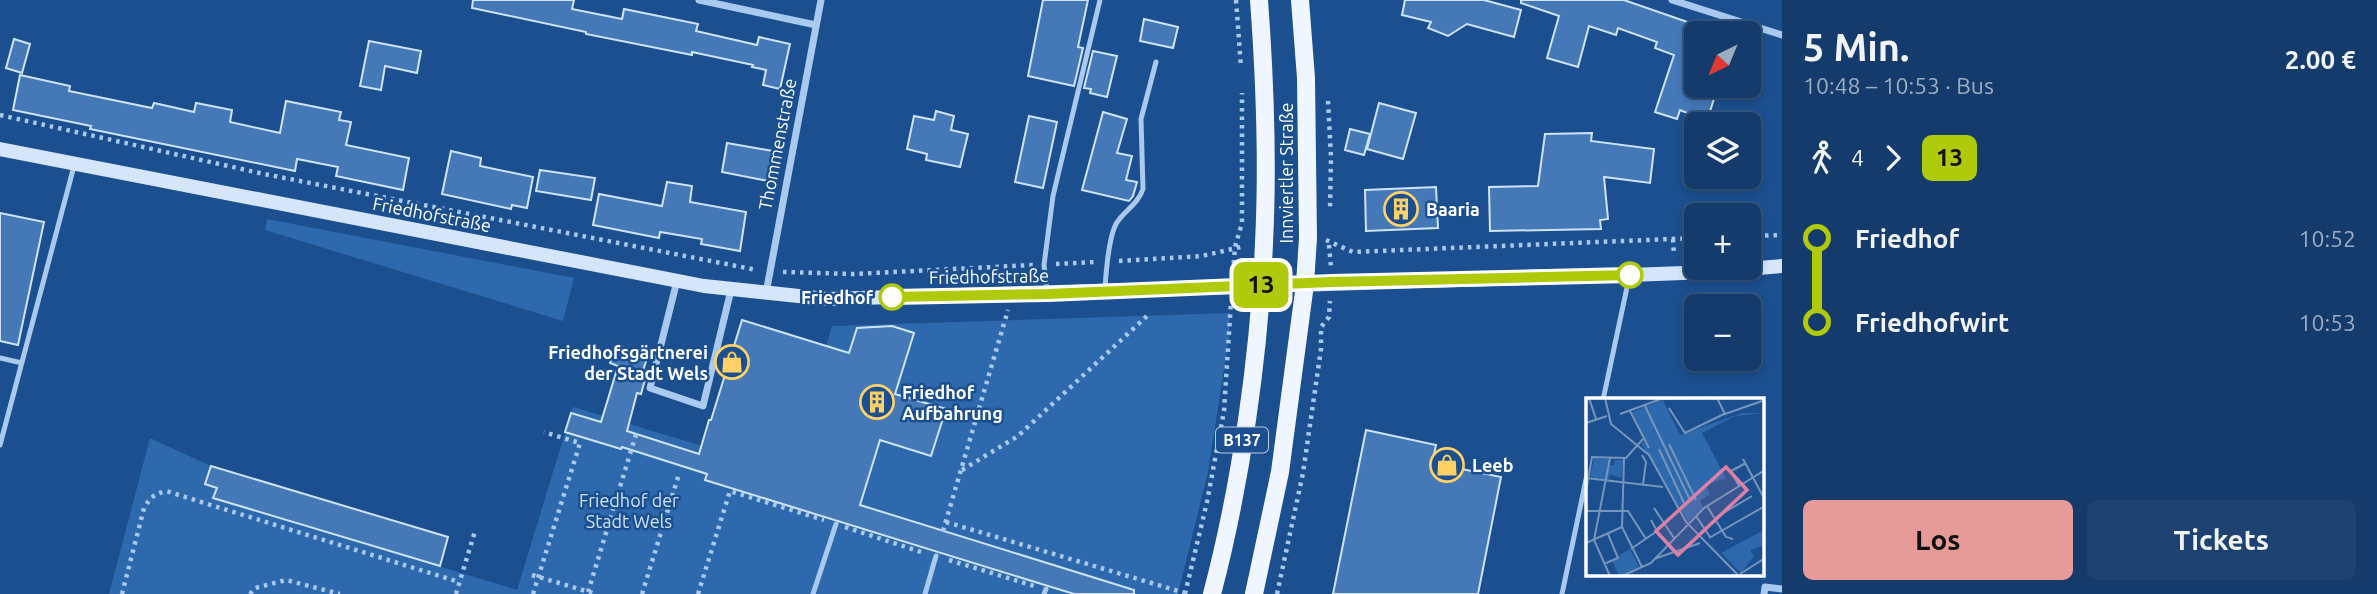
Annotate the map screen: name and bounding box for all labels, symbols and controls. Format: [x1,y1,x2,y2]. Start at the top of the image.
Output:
north arrow [1684,21,1760,98]
map controls [1684,21,1761,371]
text: 5 Min. [1803,26,1909,68]
text: 2.00 € [2285,45,2356,74]
text: 10:48 – 10:53 · Bus [1803,73,1994,98]
street label: Thommenstraße [754,76,800,212]
street label: Innviertler Straße [1276,102,1296,244]
button: layers [1684,112,1761,189]
icon: walk [1803,139,1841,177]
icon: forward [1874,139,1912,177]
text: 13 [1936,144,1963,171]
text: 4 [1851,145,1864,170]
building icon: Baaria [1382,190,1420,228]
street label: Friedhofstraße [371,193,493,235]
place label: Baaria [1426,199,1480,219]
button: + [1684,203,1761,280]
text: Friedhof [1855,224,1959,253]
text: 10:52 [2298,226,2356,251]
line badge: 13 [1230,262,1292,308]
unlabelled marker [1617,262,1643,288]
street label: Friedhofstraße [929,265,1049,287]
text: 13 [1247,271,1275,298]
marker: Friedhof [879,284,905,310]
place label: Friedhof [801,287,874,307]
button: − [1684,294,1761,371]
text: Friedhofwirt [1855,308,2009,337]
text: 10:53 [2298,310,2356,335]
place label: Friedhofsgärtnerei der Stadt Wels [548,342,708,383]
shop icon: Friedhofsgärtnerei der Stadt Wels [713,343,751,381]
place label: Friedhof Aufbahrung [902,382,1003,423]
building icon: Friedhof Aufbahrung [858,383,896,421]
inset map [1586,398,1764,576]
road number: B137 [1216,428,1268,452]
shop icon: Leeb [1428,446,1466,484]
place label: Leeb [1472,455,1513,475]
park label: Friedhof der Stadt Wels [579,490,679,531]
button: Los [1803,500,2073,580]
button: Tickets [2087,500,2356,580]

